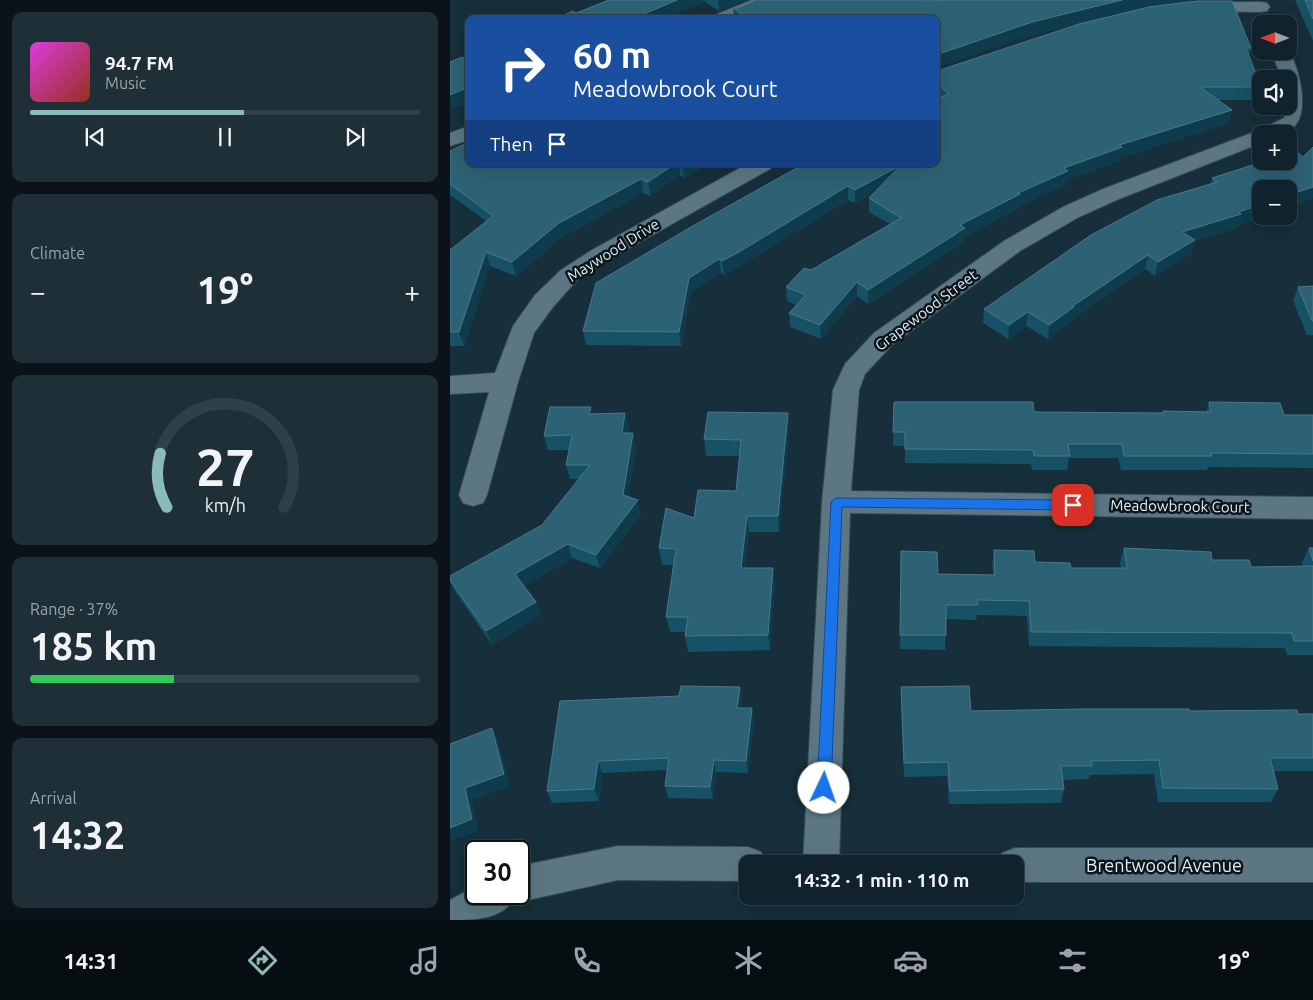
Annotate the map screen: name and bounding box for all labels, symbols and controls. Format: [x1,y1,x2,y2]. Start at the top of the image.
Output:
north arrow [1252,15,1298,60]
map controls [1252,15,1297,225]
icon: right [490,35,555,100]
text: 60 m [573,35,651,75]
text: 94.7 FM [105,52,174,74]
button: sound [1252,70,1297,115]
text: Music [105,74,146,92]
text: Meadowbrook Court [573,76,777,101]
icon: previous [81,123,109,151]
icon: pause [211,123,239,151]
icon: next [341,123,369,151]
button: + [1252,125,1297,170]
icon: arrive [543,130,571,158]
text: Then [490,133,533,155]
button: − [1252,180,1297,225]
street label: Maywood Drive [564,215,662,285]
text: Climate [30,244,85,262]
street label: Grapewood Street [872,266,981,354]
text: 19° [197,269,253,311]
text: − [30,276,46,307]
text: + [404,276,420,307]
text: 27 [196,438,254,496]
pin [1052,484,1094,526]
icon: arrive [1059,491,1087,519]
text: km/h [204,495,246,515]
street label: Meadowbrook Court [1110,496,1250,516]
text: Range · 37% [30,600,118,618]
text: 185 km [30,625,157,667]
position arrow [797,761,849,813]
text: Arrival [30,789,77,807]
text: 14:32 [30,814,125,856]
speed limit sign: 30 [465,840,530,905]
street label: Brentwood Avenue [1086,855,1242,875]
text: 14:32 · 1 min · 110 m [794,869,969,891]
icon: directions [245,943,280,978]
icon: music [407,943,442,978]
icon: phone [569,943,604,978]
icon: climate [731,943,766,978]
icon: car [893,943,928,978]
icon: filters [1055,943,1090,978]
text: 14:31 [63,948,119,973]
text: 19° [1217,948,1249,973]

